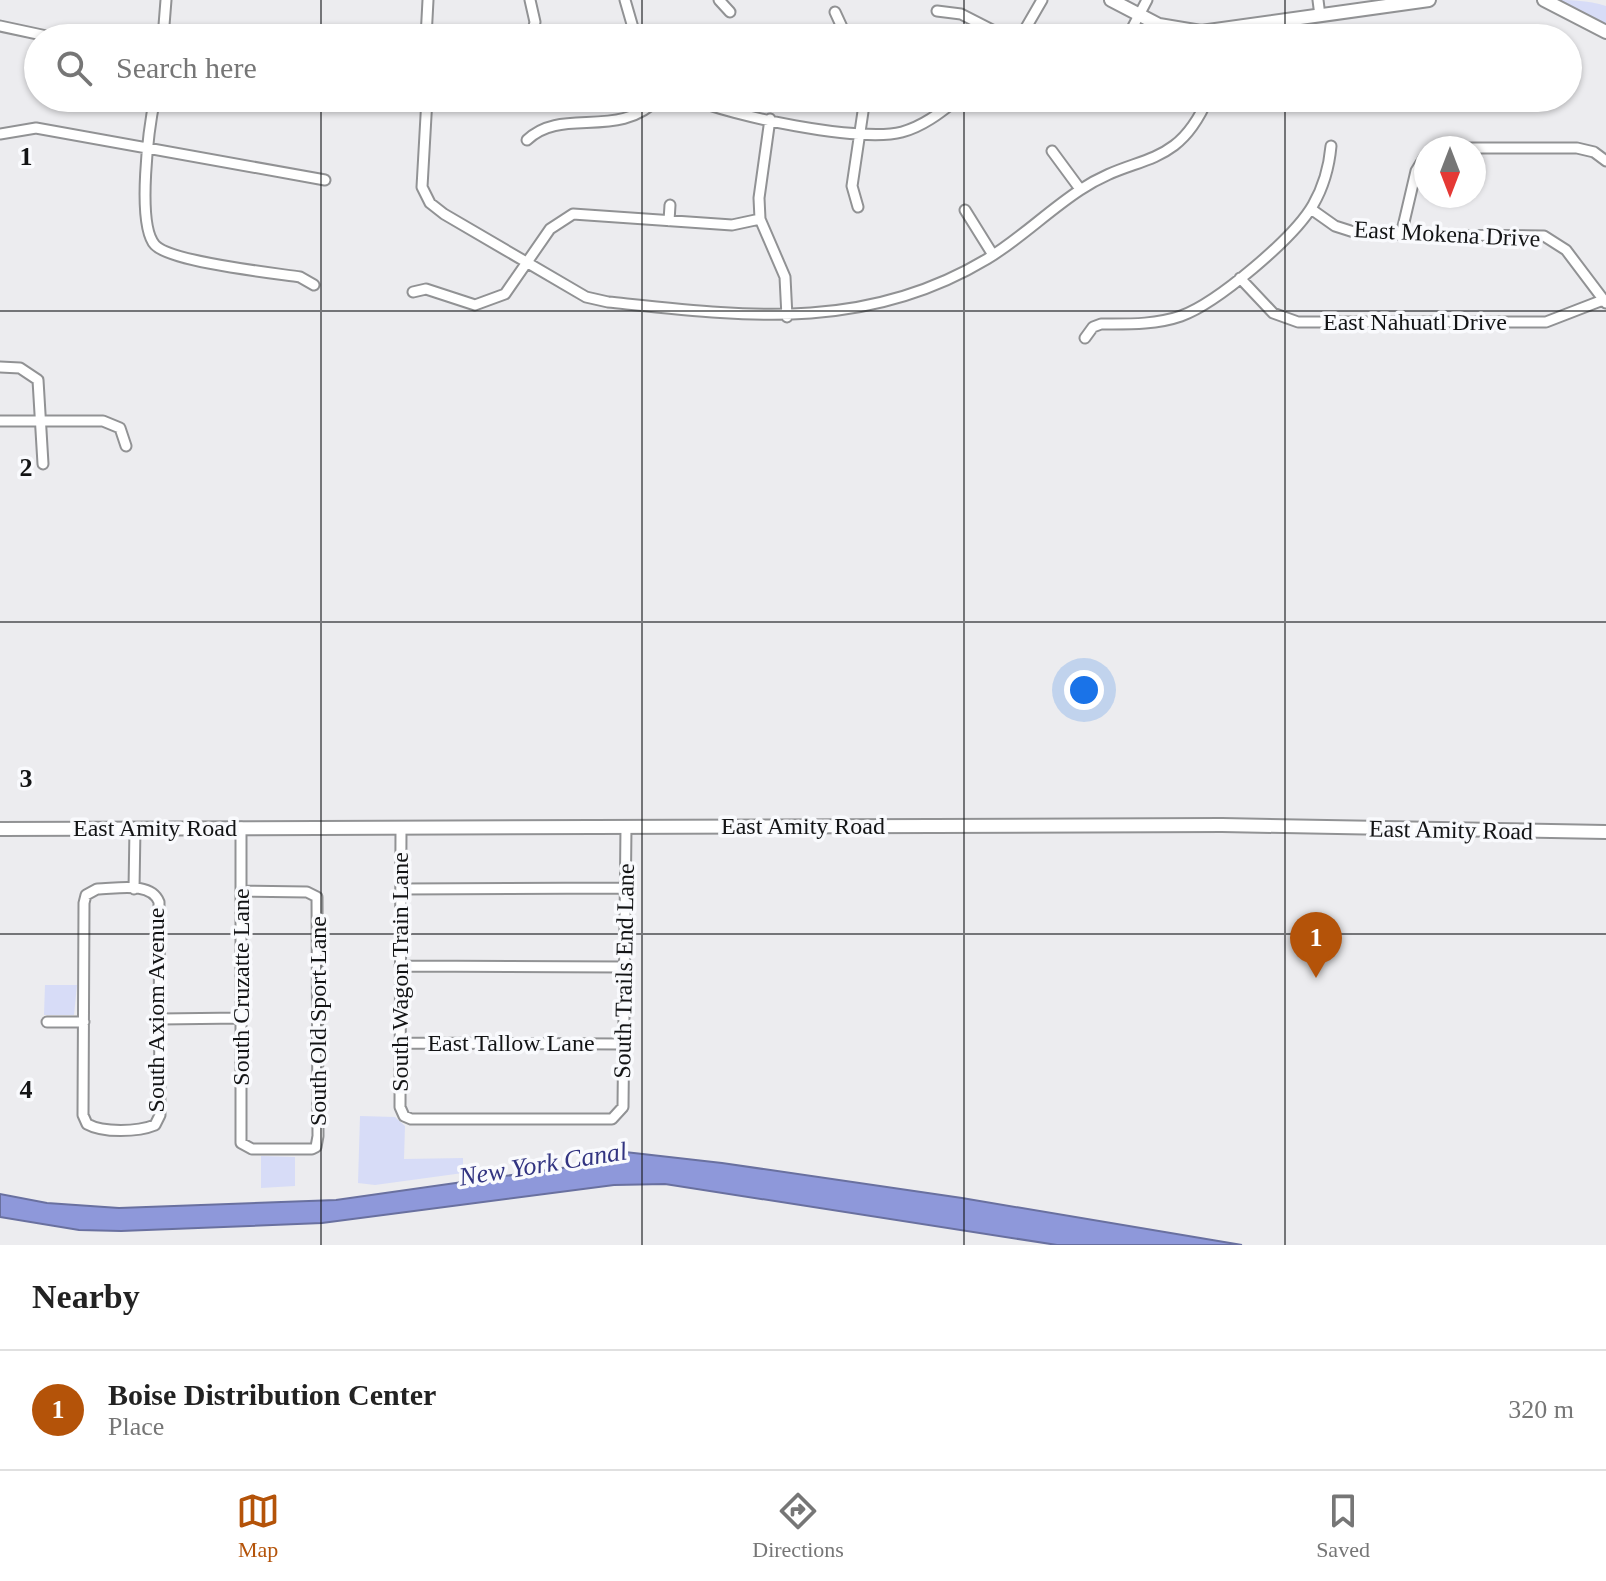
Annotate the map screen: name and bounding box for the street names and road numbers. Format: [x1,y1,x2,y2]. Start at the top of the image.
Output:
street label: East Mokena Drive [1353,216,1541,252]
street label: East Nahuatl Drive [1323,309,1507,335]
street label: East Amity Road [721,813,885,839]
street label: East Amity Road [73,815,237,841]
street label: East Amity Road [1369,816,1533,844]
street label: South Wagon Train Lane [387,852,413,1092]
street label: South Trails End Lane [609,863,639,1079]
street label: South Cruzatte Lane [228,888,254,1086]
street label: South Axiom Avenue [143,908,169,1112]
street label: South Old Sport Lane [305,916,331,1126]
street label: East Tallow Lane [427,1030,595,1056]

